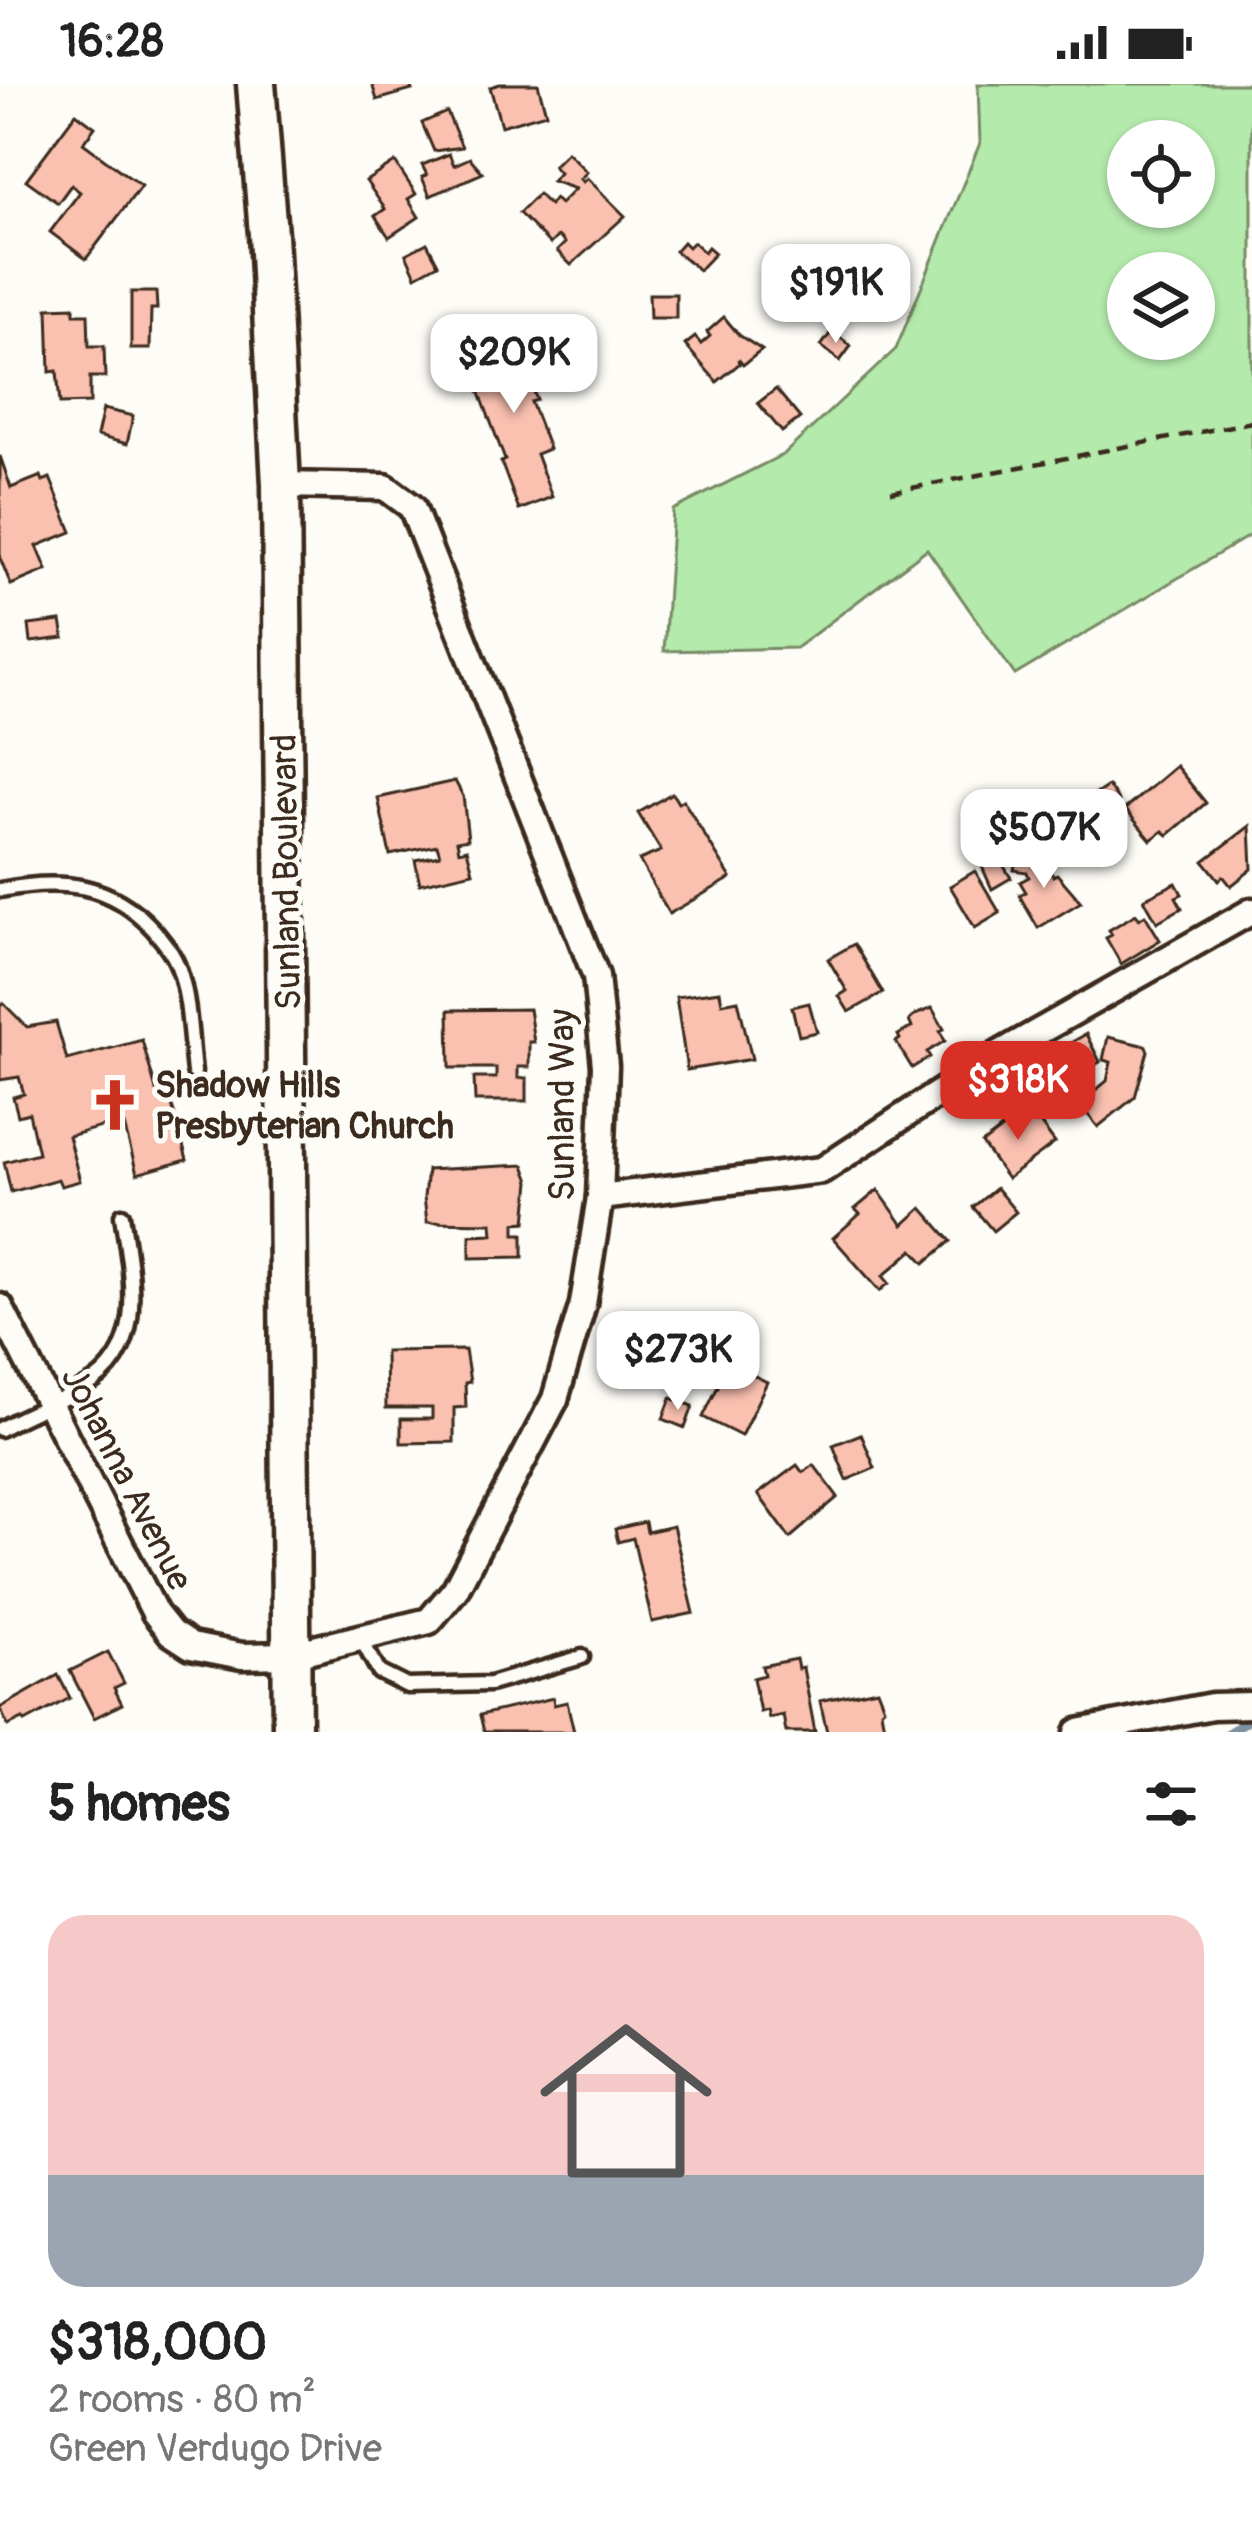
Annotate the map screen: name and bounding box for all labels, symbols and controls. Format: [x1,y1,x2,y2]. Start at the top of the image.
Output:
text: 16:28 [60,14,164,70]
map controls [1107,120,1215,360]
button: locate [1107,120,1215,228]
pin: $191K [752,244,920,346]
button: layers [1107,252,1215,360]
text: $191K [788,258,884,307]
pin: $209K [430,314,598,416]
text: $209K [457,328,571,377]
street label: Sunland Boulevard [262,733,311,1011]
pin: $507K [960,789,1128,891]
text: $507K [987,803,1101,852]
street label: Sunland Way [540,1009,585,1201]
pin: $318K [934,1041,1102,1143]
text: $318K [967,1055,1069,1104]
place label: Shadow Hills Presbyterian Church [155,1063,454,1149]
church icon: Shadow Hills Presbyterian Church [86,1076,144,1134]
pin: $273K [594,1311,762,1413]
text: $273K [624,1325,732,1374]
street label: Johanna Avenue [51,1359,202,1598]
icon: filters [1138,1771,1204,1837]
text: 5 homes [48,1772,230,1836]
icon: home [518,1993,734,2209]
text: $318,000 [48,2311,267,2375]
text: 2 rooms · 80 m² [48,2375,316,2424]
text: Green Verdugo Drive [48,2424,382,2473]

